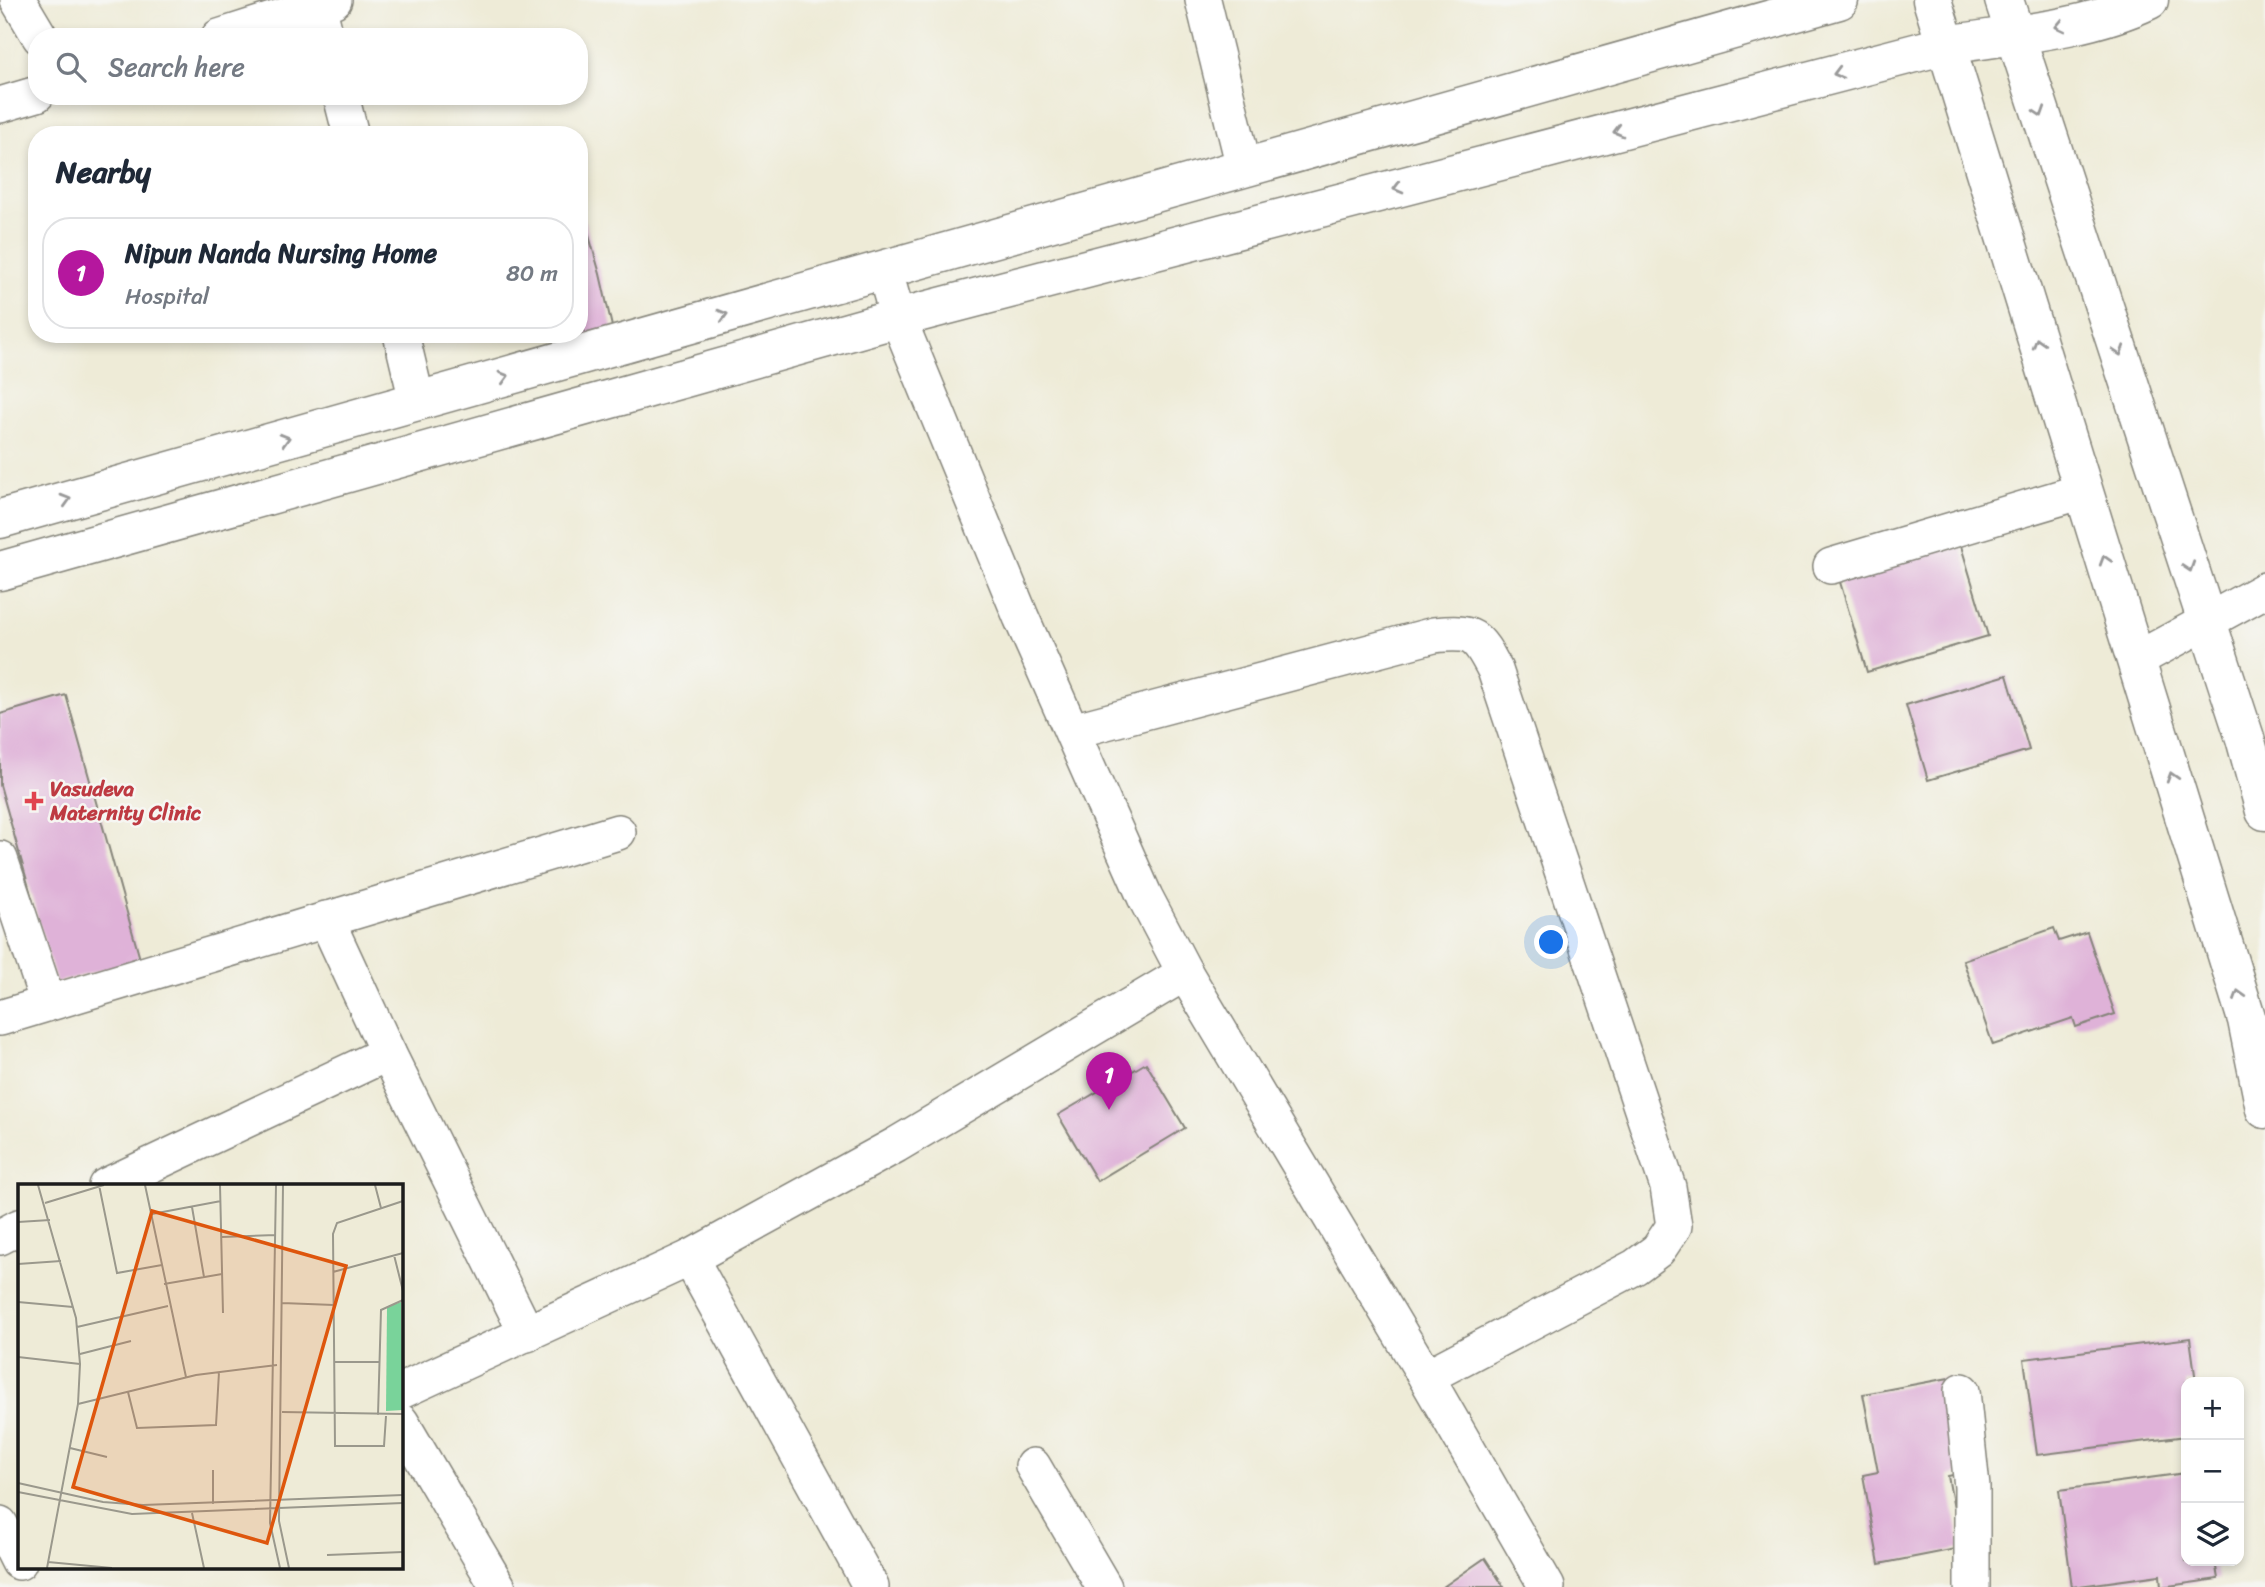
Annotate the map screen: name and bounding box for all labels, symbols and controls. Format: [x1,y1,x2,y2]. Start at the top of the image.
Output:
one-way arrow [2054,17,2066,32]
search box [28,28,588,105]
text: Search here [108,44,245,90]
icon: search [52,48,90,86]
one-way arrow [1832,65,1844,79]
one-way arrow [2032,105,2047,117]
one-way arrow [1612,122,1624,137]
text: Nearby [56,145,151,199]
one-way arrow [1392,180,1404,194]
text: Nipun Nanda Nursing Home [125,230,437,276]
text: 1 [76,253,86,294]
text: 80 m [506,253,558,294]
text: Hospital [125,276,209,317]
one-way arrow [716,309,728,323]
one-way arrow [2031,337,2046,349]
one-way arrow [2110,345,2125,357]
one-way arrow [497,370,509,385]
one-way arrow [278,432,290,447]
one-way arrow [59,494,71,509]
one-way arrow [2098,554,2113,566]
one-way arrow [2181,561,2195,573]
place label: Vasudeva Maternity Clinic [49,770,202,832]
one-way arrow [2166,772,2180,784]
marker: Vasudeva Maternity Clinic [24,791,44,811]
your location [1534,925,1568,959]
one-way arrow [2233,989,2247,1001]
pin: 1 [1086,1052,1132,1110]
inset map [18,1184,402,1570]
map controls [2181,1377,2244,1566]
button: + [2181,1377,2244,1440]
button: − [2181,1440,2244,1503]
button: layers [2181,1503,2244,1566]

